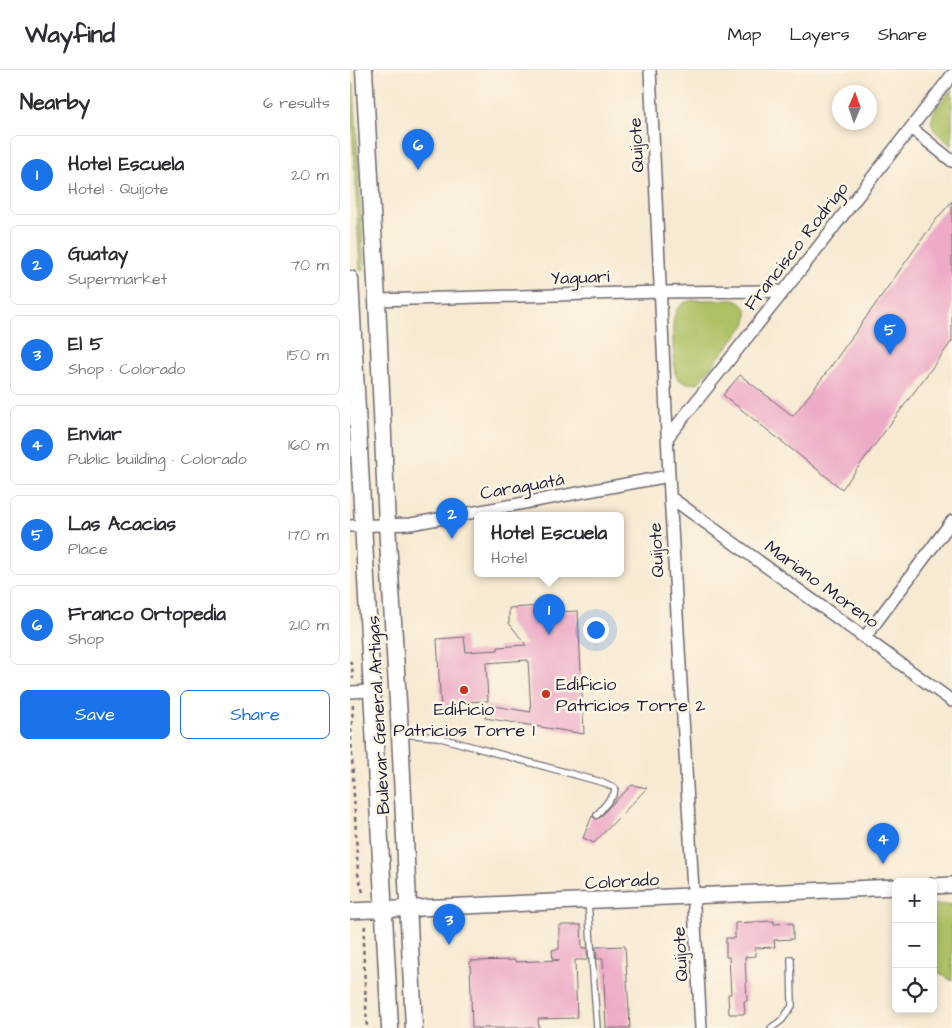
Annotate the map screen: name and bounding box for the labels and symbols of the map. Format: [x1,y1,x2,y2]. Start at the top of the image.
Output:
north arrow [832,85,877,130]
street label: Quijote [623,117,650,173]
pin: 6 [402,129,434,170]
street label: Francisco Rodrigo [738,177,855,316]
street label: Yaguarí [550,264,610,292]
pin: 5 [874,314,906,355]
street label: Caraguatá [478,467,566,507]
pin: 2 [436,498,468,539]
street label: Quijote [643,522,670,578]
street label: Mariano Moreno [759,534,884,634]
pin: 1 [533,594,565,635]
street label: Bulevar General Artigas [361,615,397,815]
your location [583,617,609,643]
place label: Edificio Patricios Torre 2 [556,672,706,718]
marker: Edificio Patricios Torre 1 [458,684,470,696]
marker: Edificio Patricios Torre 2 [540,688,552,700]
place label: Edificio Patricios Torre 1 [393,697,535,743]
pin: 4 [867,823,899,864]
street label: Colorado [584,867,660,896]
pin: 3 [433,904,465,945]
street label: Quijote [667,926,694,982]

